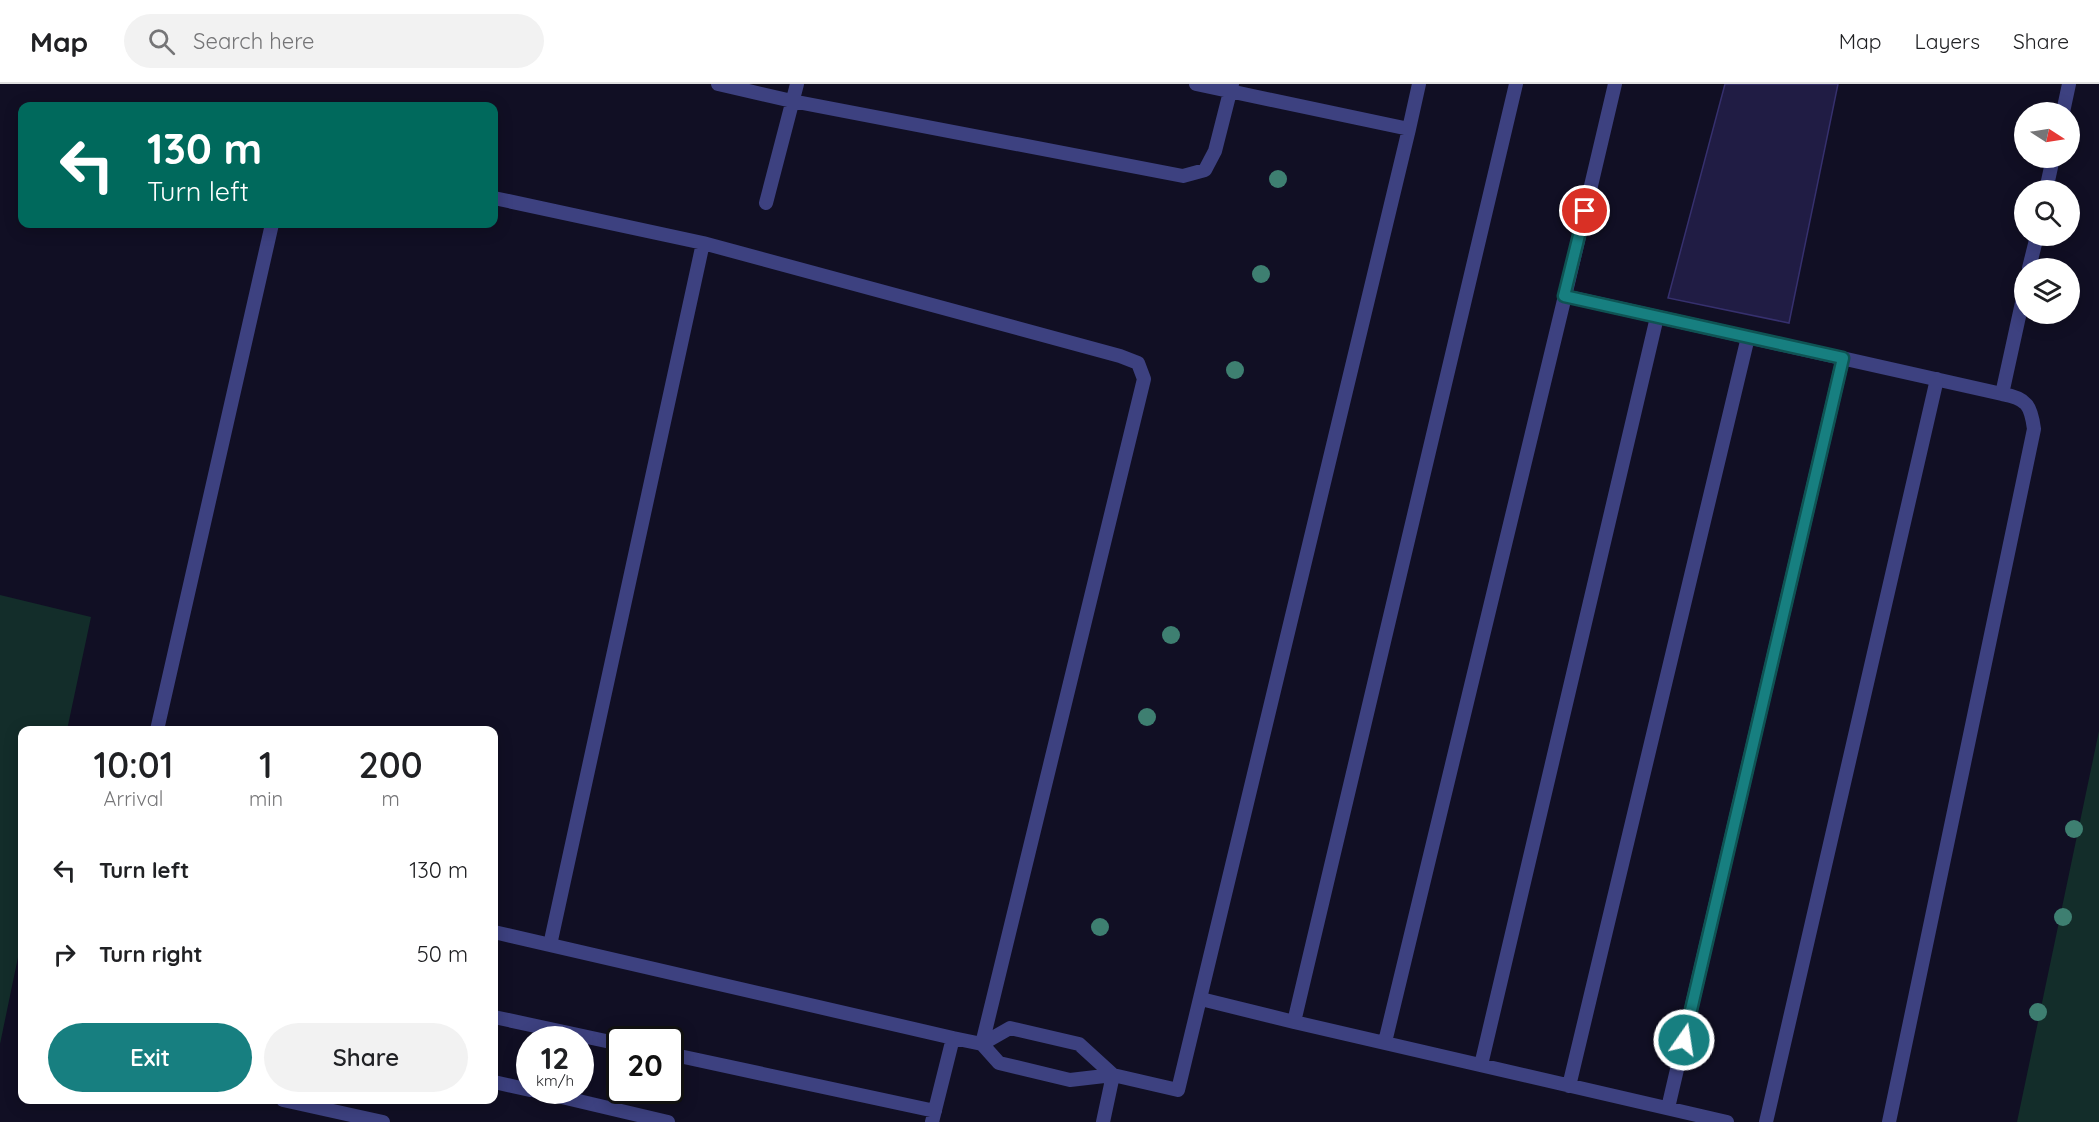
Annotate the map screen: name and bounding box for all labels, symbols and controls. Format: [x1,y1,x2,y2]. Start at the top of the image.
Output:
search box [124,14,544,68]
text: Map [30,24,88,59]
icon: search [145,25,178,58]
text: Search here [193,27,315,55]
text: Map [1839,28,1882,54]
text: Layers [1915,28,1980,54]
text: Share [2013,28,2069,54]
north arrow [2014,102,2080,168]
map controls [2014,102,2080,324]
text: 130 m [147,122,262,175]
icon: left [48,126,126,204]
text: Turn left [147,174,249,208]
button: search [2014,180,2080,246]
pin [1559,185,1610,236]
icon: arrive [1568,194,1601,227]
button: layers [2014,258,2080,324]
text: 10:01 [93,742,174,787]
text: 1 [259,742,273,787]
text: 200 [358,742,423,787]
text: Arrival [104,786,163,811]
text: min [249,786,283,811]
text: m [381,786,400,811]
icon: left [48,854,81,887]
text: Turn left [99,856,189,884]
text: 130 m [409,856,468,884]
icon: right [48,938,81,971]
text: Turn right [99,940,203,968]
text: 50 m [417,940,468,968]
position arrow [1652,1008,1716,1072]
button: Exit [48,1023,252,1092]
button: Share [264,1023,468,1092]
speed limit sign: 20 [606,1026,684,1104]
text: 12 [541,1039,569,1077]
text: km/h [536,1071,574,1090]

